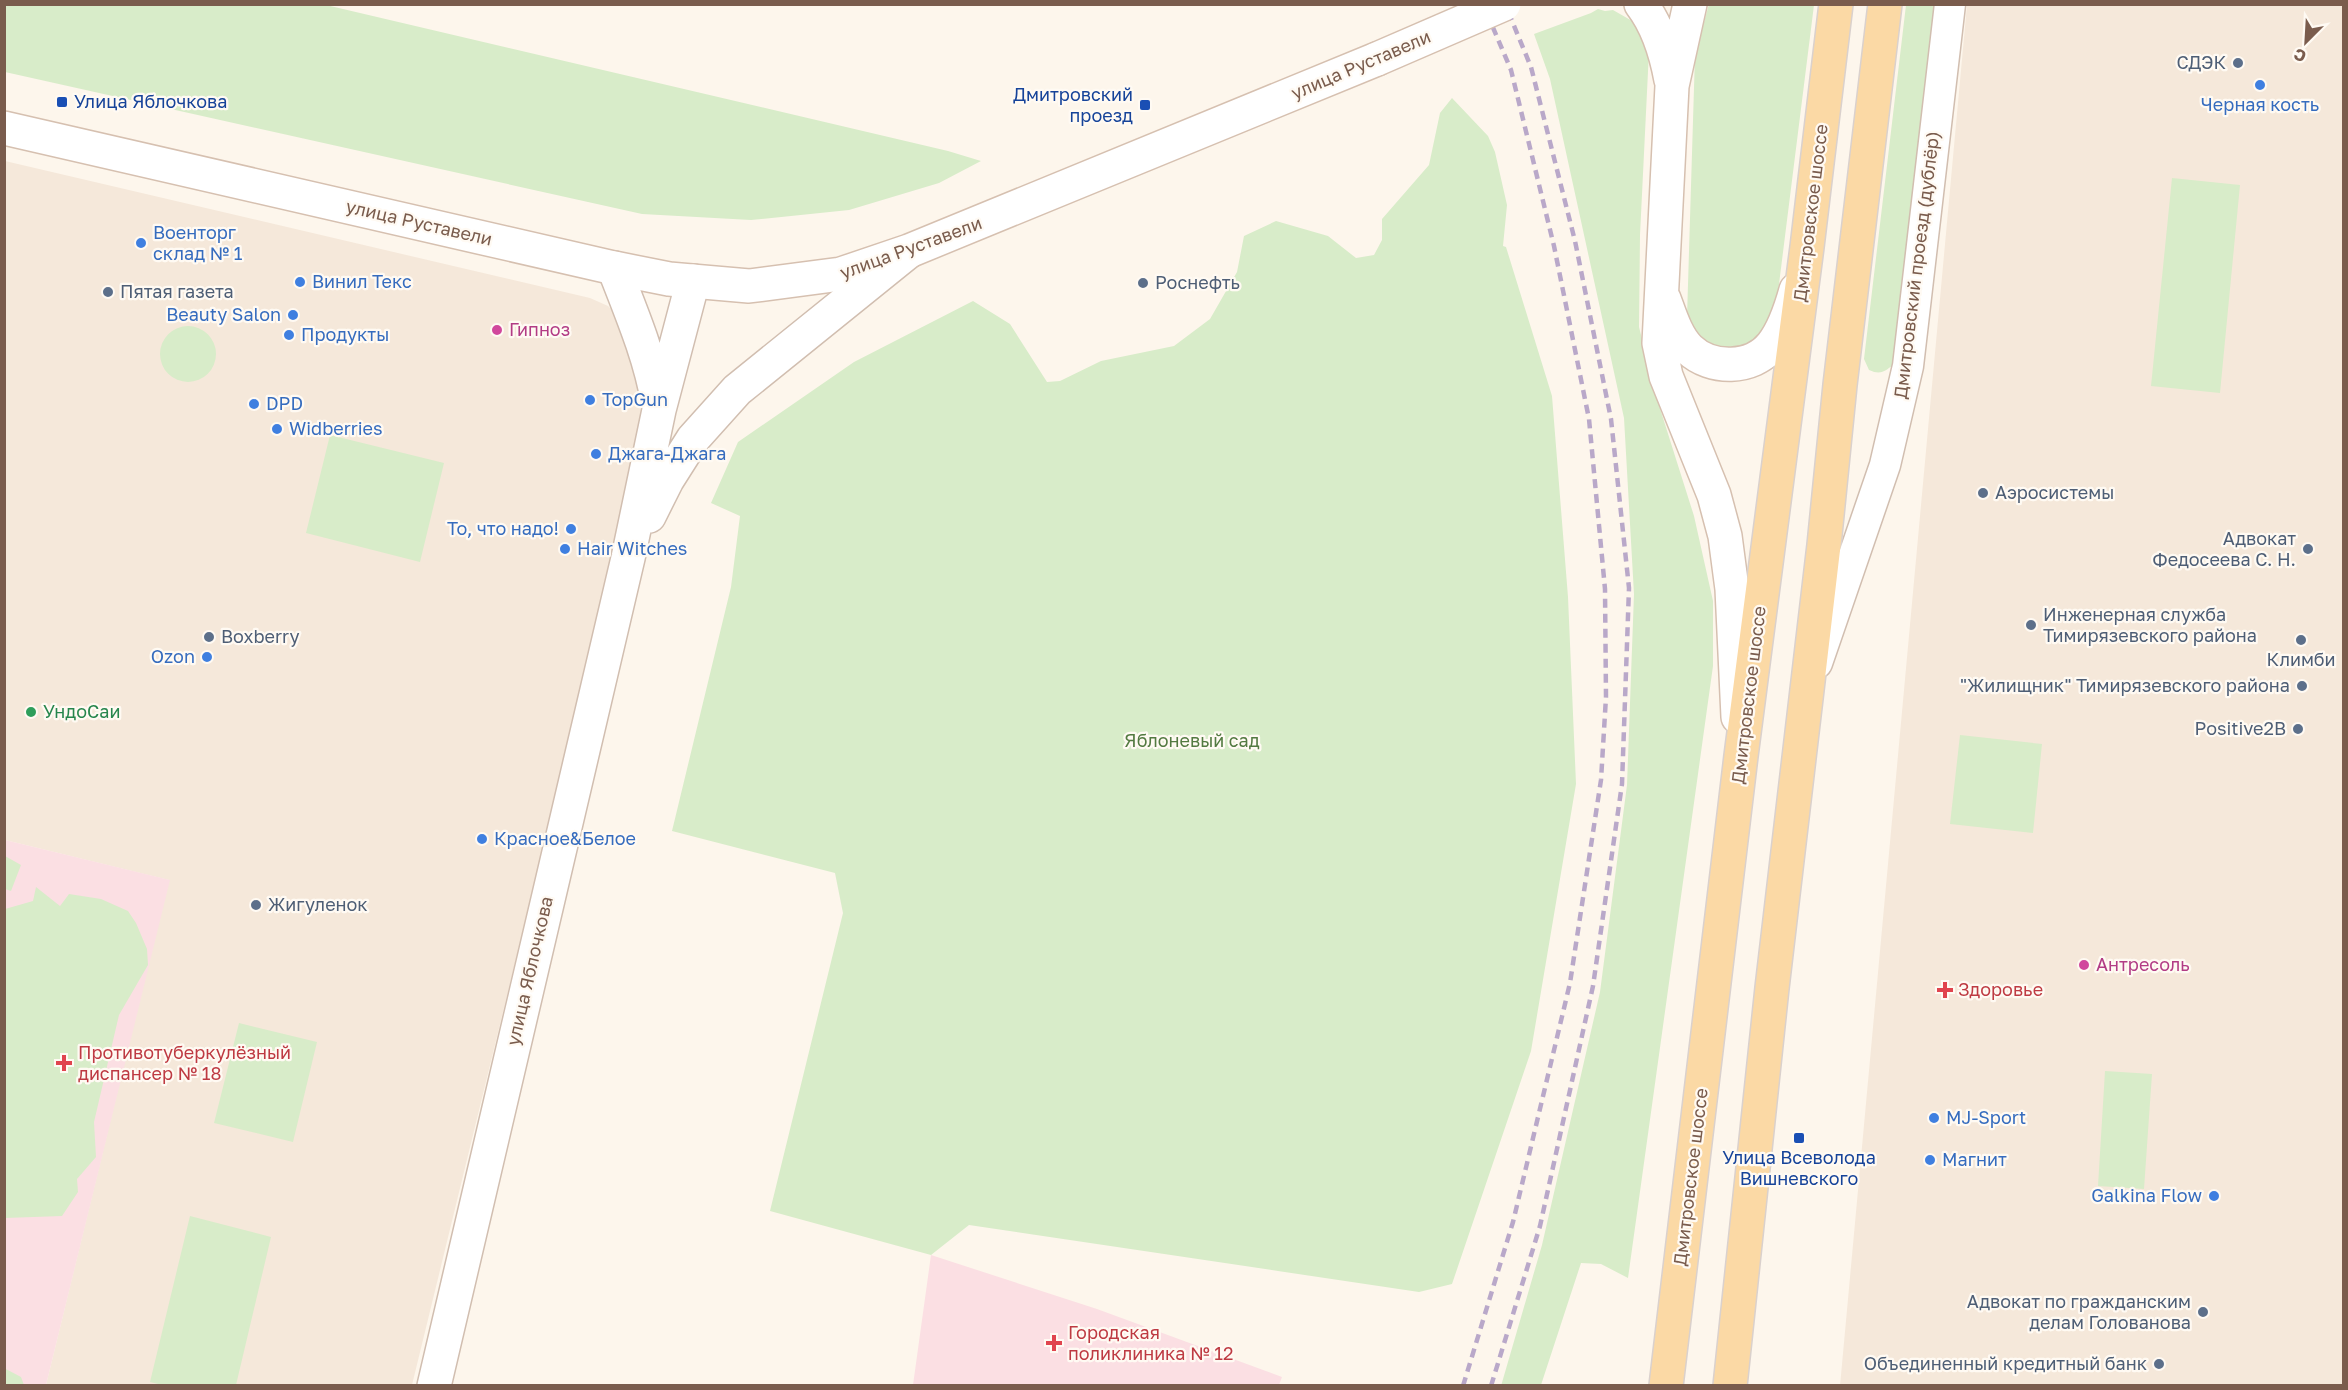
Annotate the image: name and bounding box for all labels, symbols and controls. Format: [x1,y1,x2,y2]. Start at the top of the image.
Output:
north arrow [2276,12,2336,72]
street label: улица Руставели [1288,25,1434,103]
text: С [2291,44,2309,67]
place label: СДЭК [2177,51,2226,73]
marker: СДЭК [2231,56,2245,70]
marker: Черная кость [2253,78,2267,92]
place label: Дмитровский проезд [1013,83,1133,126]
place label: Улица Яблочкова [74,90,227,112]
place label: Черная кость [2201,93,2319,115]
marker: Улица Яблочкова [55,95,69,109]
marker: Дмитровский проезд [1138,98,1152,112]
street label: Дмитровское шоссе [1788,123,1832,303]
street label: Дмитровский проезд (дублёр) [1889,130,1943,400]
street label: улица Руставели [344,194,495,250]
street label: улица Руставели [837,211,985,283]
place label: Военторг склад № 1 [153,221,243,264]
marker: Военторг склад № 1 [134,236,148,250]
place label: Винил Текс [312,270,412,292]
place label: Роснефть [1155,271,1240,293]
marker: Винил Текс [293,275,307,289]
marker: Роснефть [1136,276,1150,290]
place label: Пятая газета [120,280,234,302]
marker: Пятая газета [101,285,115,299]
place label: Beauty Salon [166,303,281,325]
marker: Beauty Salon [286,308,300,322]
place label: Гипноз [509,318,570,340]
place label: Продукты [301,323,389,345]
marker: Гипноз [490,323,504,337]
marker: Продукты [282,328,296,342]
place label: TopGun [602,388,668,410]
place label: DPD [266,392,303,414]
marker: TopGun [583,393,597,407]
marker: DPD [247,397,261,411]
place label: Widberries [289,417,383,439]
marker: Widberries [270,422,284,436]
place label: Джага-Джага [608,442,726,464]
marker: Джага-Джага [589,447,603,461]
place label: Аэросистемы [1995,481,2114,503]
marker: Аэросистемы [1976,486,1990,500]
place label: То, что надо! [447,517,559,539]
marker: То, что надо! [564,522,578,536]
place label: Адвокат Федосеева С. Н. [2152,527,2296,570]
place label: Hair Witches [577,537,687,559]
marker: Hair Witches [558,542,572,556]
marker: Адвокат Федосеева С. Н. [2301,542,2315,556]
place label: Инженерная служба Тимирязевского района [2043,603,2257,646]
street label: Дмитровское шоссе [1726,605,1770,785]
marker: Инженерная служба Тимирязевского района [2024,618,2038,632]
place label: Boxberry [221,625,300,647]
marker: Boxberry [202,630,216,644]
marker: Климби [2294,633,2308,647]
place label: Ozon [151,645,195,667]
place label: Климби [2266,648,2336,670]
marker: Ozon [200,650,214,664]
place label: "Жилищник" Тимирязевского района [1960,674,2290,696]
marker: "Жилищник" Тимирязевского района [2295,679,2309,693]
place label: УндоСаи [43,700,120,722]
marker: УндоСаи [24,705,38,719]
place label: Positive2B [2195,717,2286,739]
marker: Positive2B [2291,722,2305,736]
park label: Яблоневый сад [1124,729,1260,751]
place label: Красное&Белое [494,827,636,849]
marker: Красное&Белое [475,832,489,846]
place label: Жигуленок [268,893,368,915]
street label: улица Яблочкова [501,894,557,1048]
marker: Жигуленок [249,898,263,912]
place label: Антресоль [2096,953,2190,975]
marker: Антресоль [2077,958,2091,972]
place label: Здоровье [1958,978,2043,1000]
marker: Здоровье [1936,981,1954,999]
place label: Противотуберкулёзный диспансер № 18 [78,1041,291,1084]
marker: Противотуберкулёзный диспансер № 18 [55,1054,73,1072]
street label: Дмитровское шоссе [1668,1087,1712,1267]
place label: MJ-Sport [1946,1106,2026,1128]
marker: MJ-Sport [1927,1111,1941,1125]
marker: Улица Всеволода Вишневского [1792,1131,1806,1145]
place label: Улица Всеволода Вишневского [1722,1146,1876,1189]
place label: Магнит [1942,1148,2007,1170]
marker: Магнит [1923,1153,1937,1167]
place label: Galkina Flow [2091,1184,2202,1206]
marker: Galkina Flow [2207,1189,2221,1203]
place label: Адвокат по гражданским делам Голованова [1967,1290,2191,1333]
marker: Адвокат по гражданским делам Голованова [2196,1305,2210,1319]
place label: Городская поликлиника № 12 [1068,1321,1233,1364]
marker: Городская поликлиника № 12 [1045,1334,1063,1352]
place label: Объединенный кредитный банк [1864,1352,2147,1374]
marker: Объединенный кредитный банк [2152,1357,2166,1371]

